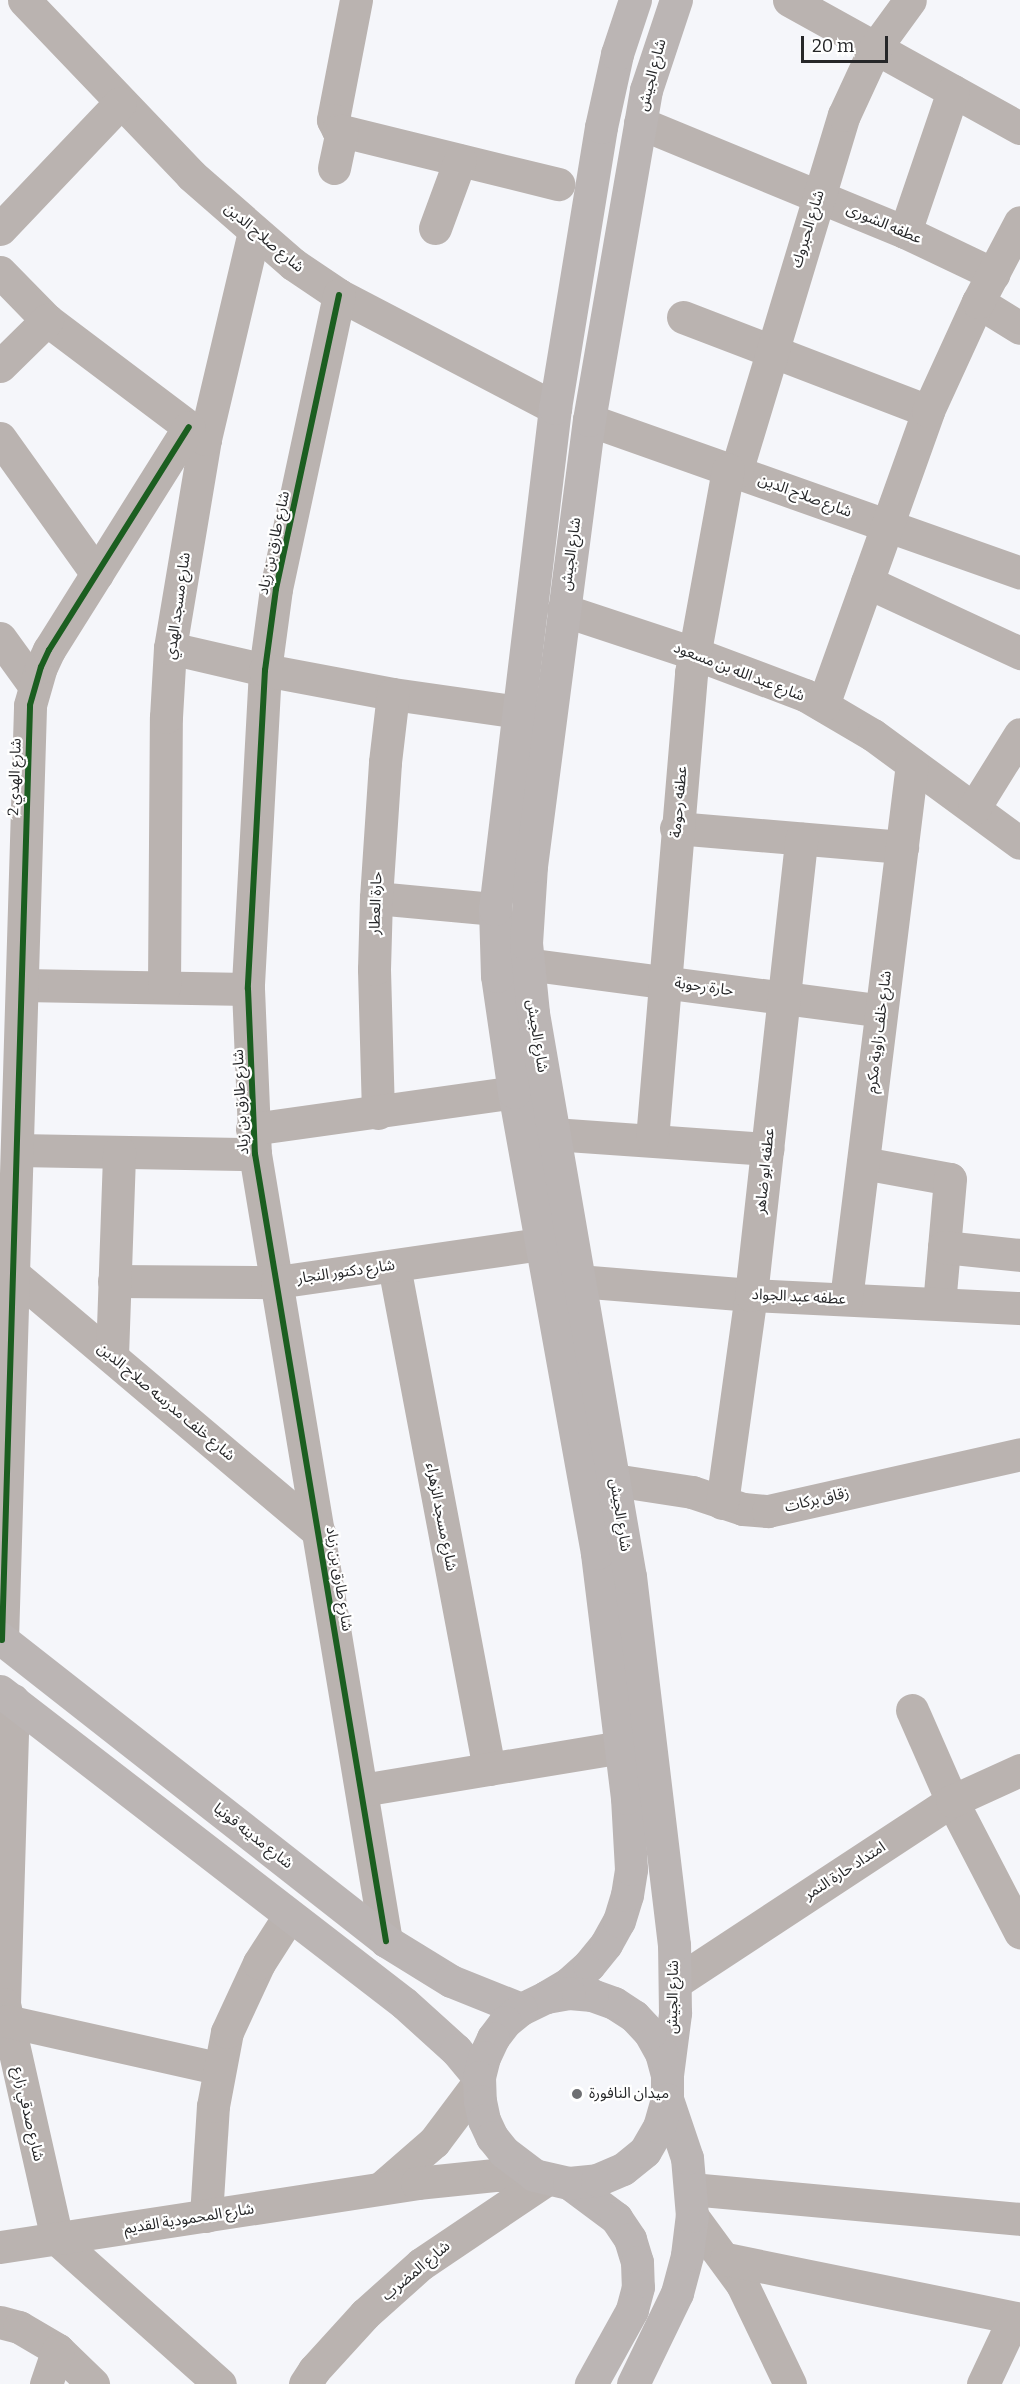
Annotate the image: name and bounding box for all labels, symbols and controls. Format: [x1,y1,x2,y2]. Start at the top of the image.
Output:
scale bar [804,24,891,62]
text: 20 m [812,35,854,57]
street label: شارع الجيش [634,37,670,113]
street label: شارع الحبروك [788,188,828,270]
street label: شارع صلاح الدين [221,200,307,276]
street label: عطفه الشورى [844,200,924,248]
street label: شارع صلاح الدين [756,471,854,521]
street label: شارع طارق بن زياد [254,490,294,596]
street label: شارع الجيش [557,516,585,592]
street label: شارع مسجد الهدي [162,551,194,661]
street label: شارع عبد الله بن مسعود [671,639,807,705]
street label: شارع الهدي 2 [5,738,25,816]
street label: عطفه رحومة [667,765,691,839]
street label: حارة العطار [366,871,386,935]
street label: شارع خلف زاوية مكرم [863,970,895,1094]
street label: حارة رحوبة [673,974,735,1000]
street label: شارع الجيش [522,998,552,1074]
street label: شارع طارق بن زياد [229,1049,253,1155]
street label: عطفه ابو ضاهر [752,1127,778,1215]
street label: شارع دكتور النجار [296,1256,396,1288]
street label: عطفه عبد الجواد [751,1286,847,1308]
street label: شارع خلف مدرسه صلاح الدين [94,1339,238,1465]
street label: شارع مسجد الزهراء [422,1461,460,1573]
street label: شارع الجيش [605,1477,635,1553]
street label: زقاق بركات [783,1484,851,1516]
street label: شارع طارق بن زياد [322,1526,356,1632]
street label: شارع مدينه قونيا [210,1799,296,1873]
street label: امتداد حارة النمر [801,1838,889,1904]
street label: شارع الجيش [663,1960,683,2034]
street label: شارع صدقي زارع [8,2065,48,2163]
place label: ميدان النافورة [589,2085,669,2103]
marker: ميدان النافورة [570,2087,584,2101]
street label: شارع المحمودية القديم [123,2200,255,2238]
street label: شارع المضرب [378,2237,454,2305]

